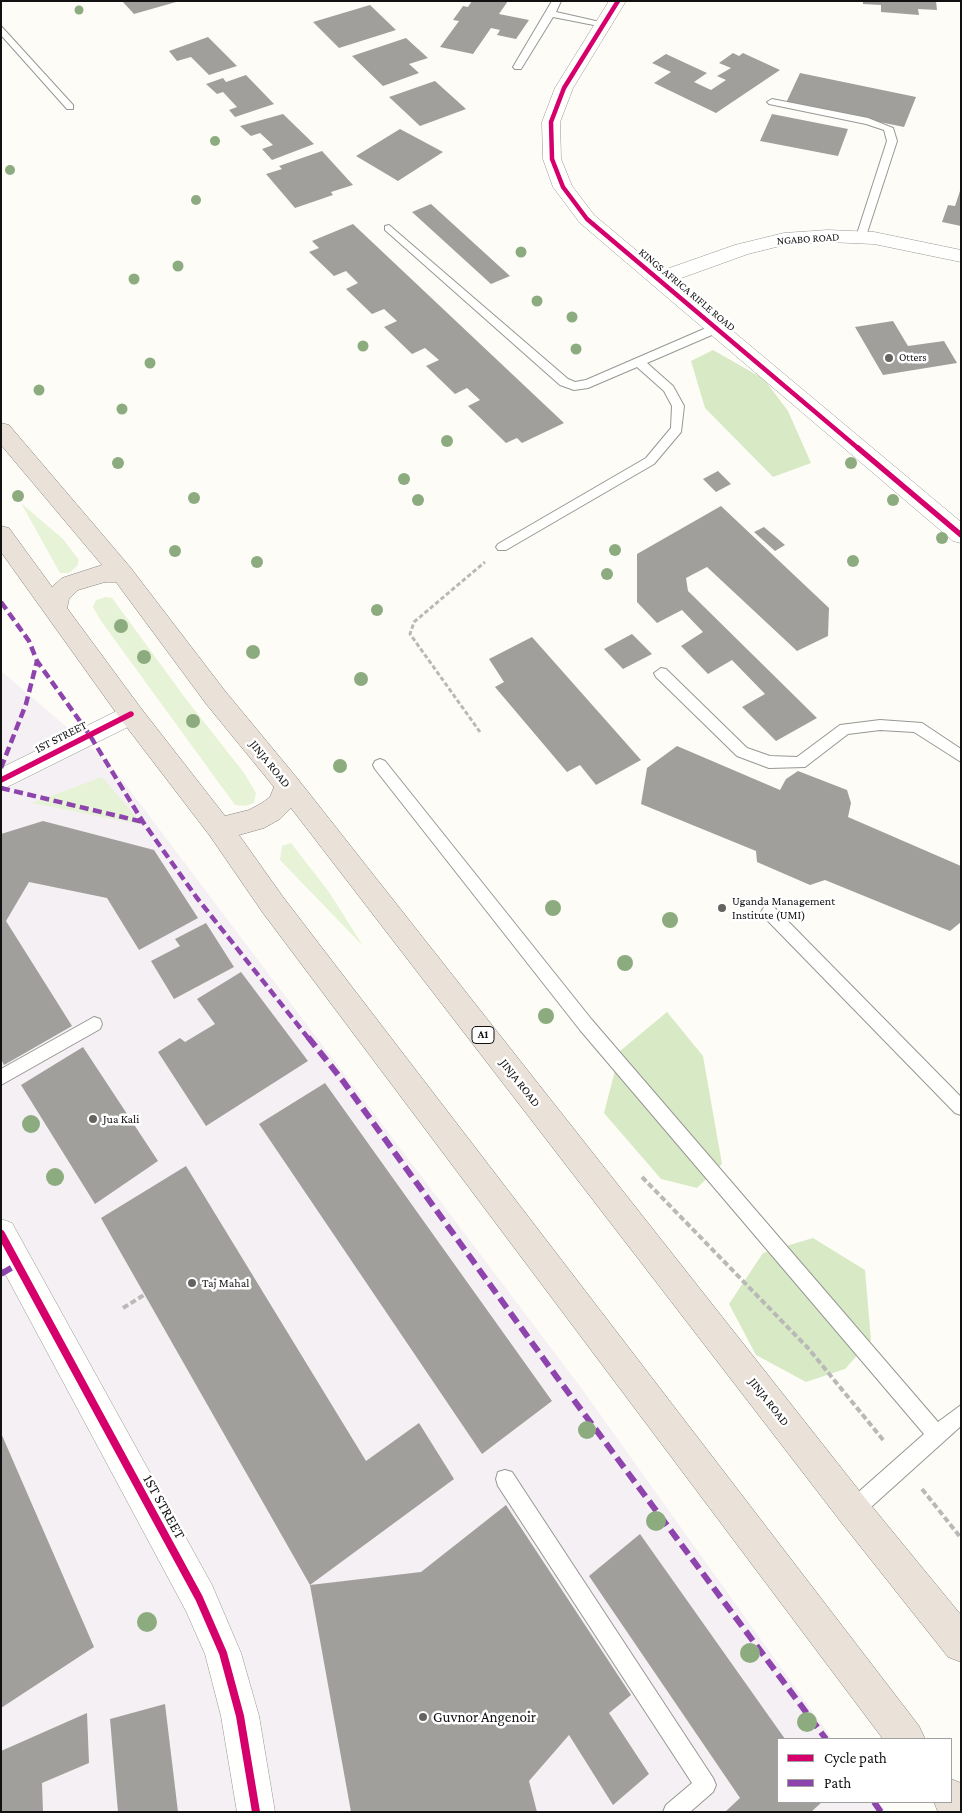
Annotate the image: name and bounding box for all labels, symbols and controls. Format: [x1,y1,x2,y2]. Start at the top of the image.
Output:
street label: NGABO ROAD [776,230,840,248]
street label: KINGS AFRICA RIFLE ROAD [636,246,738,334]
place label: Otters [899,351,927,365]
marker: Otters [883,352,895,364]
street label: 1ST STREET [33,718,89,756]
street label: JINJA ROAD [246,737,294,791]
place label: Uganda Management Institute (UMI) [732,894,835,922]
marker: Uganda Management Institute (UMI) [716,902,728,914]
road number: A1 [472,1026,494,1044]
street label: JINJA ROAD [497,1056,543,1110]
place label: Jua Kali [103,1112,139,1126]
marker: Jua Kali [87,1113,99,1125]
place label: Taj Mahal [202,1276,249,1290]
marker: Taj Mahal [186,1277,198,1289]
street label: JINJA ROAD [746,1375,792,1429]
street label: 1ST STREET [139,1472,189,1542]
place label: Guvnor Angenoir [433,1708,536,1726]
marker: Guvnor Angenoir [417,1711,429,1723]
legend [777,1738,952,1803]
text: Cycle path [824,1750,887,1766]
text: Path [824,1775,851,1791]

